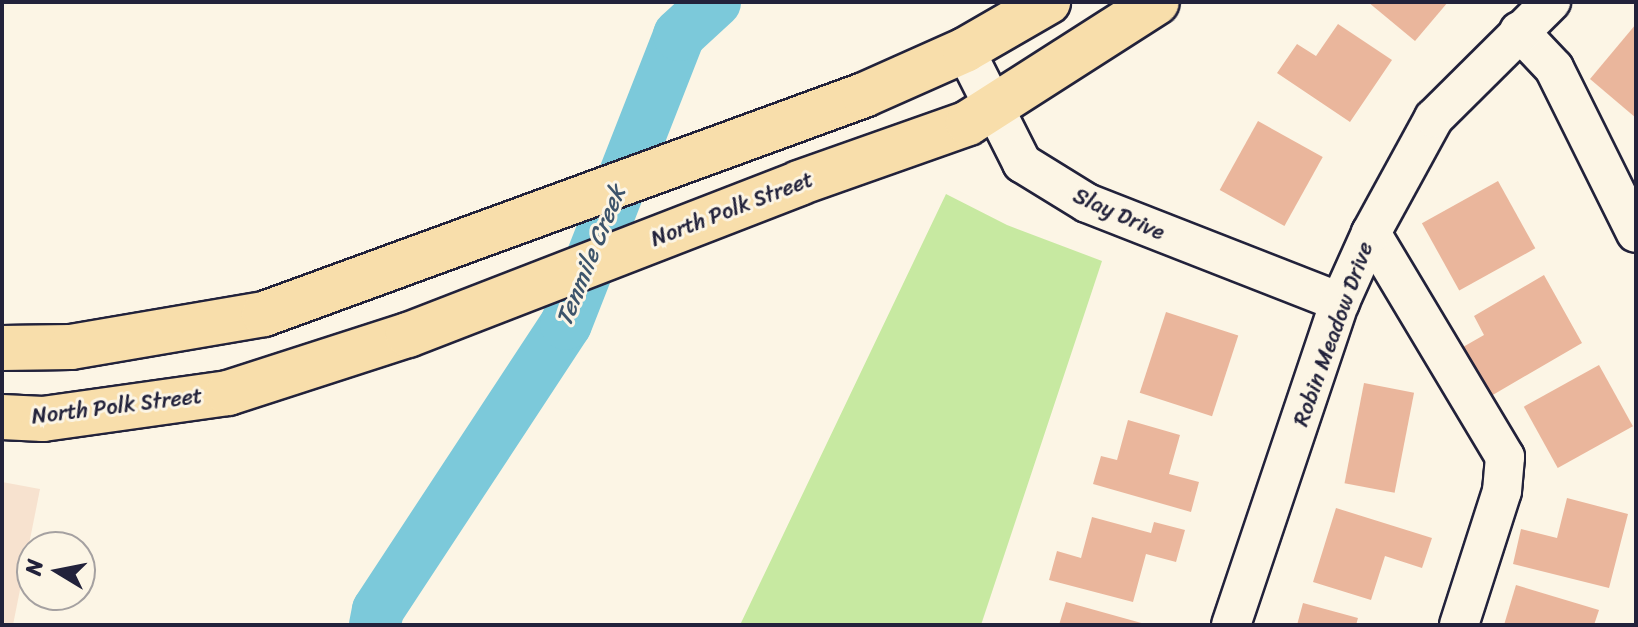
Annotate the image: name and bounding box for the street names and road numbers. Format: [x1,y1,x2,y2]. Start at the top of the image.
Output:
street label: North Polk Street [646,165,818,253]
street label: Slay Drive [1069,182,1169,246]
street label: Robin Meadow Drive [1287,238,1379,430]
street label: North Polk Street [29,382,205,430]

